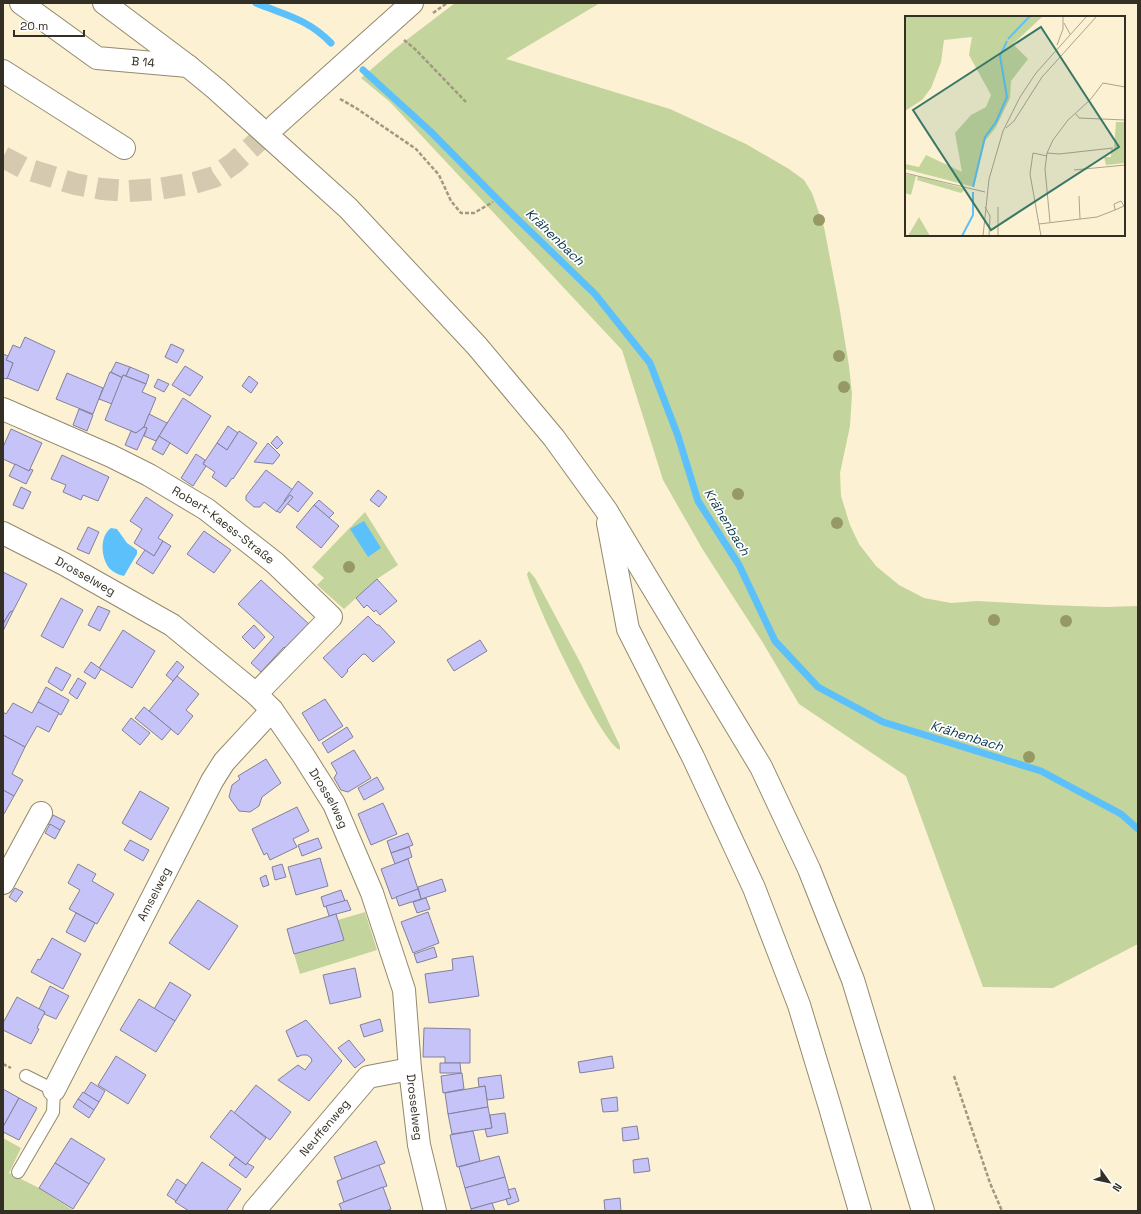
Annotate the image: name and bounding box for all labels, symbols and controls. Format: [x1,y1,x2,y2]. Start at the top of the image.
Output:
scale bar [14,12,84,38]
inset map [905,16,1125,236]
text: 20 m [20,18,48,34]
street label: B 14 [131,53,156,71]
water label: Krähenbach [522,205,589,270]
street label: Robert-Kaess-Straße [169,483,278,568]
water label: Krähenbach [700,485,754,559]
street label: Drosselweg [53,553,118,599]
water label: Krähenbach [929,717,1006,755]
street label: Drosselweg [305,765,352,831]
street label: Amselweg [134,864,175,924]
street label: Drosselweg [403,1073,426,1141]
street label: Neuffenweg [296,1096,353,1160]
north arrow [1089,1162,1129,1202]
text: N [1110,1181,1125,1194]

